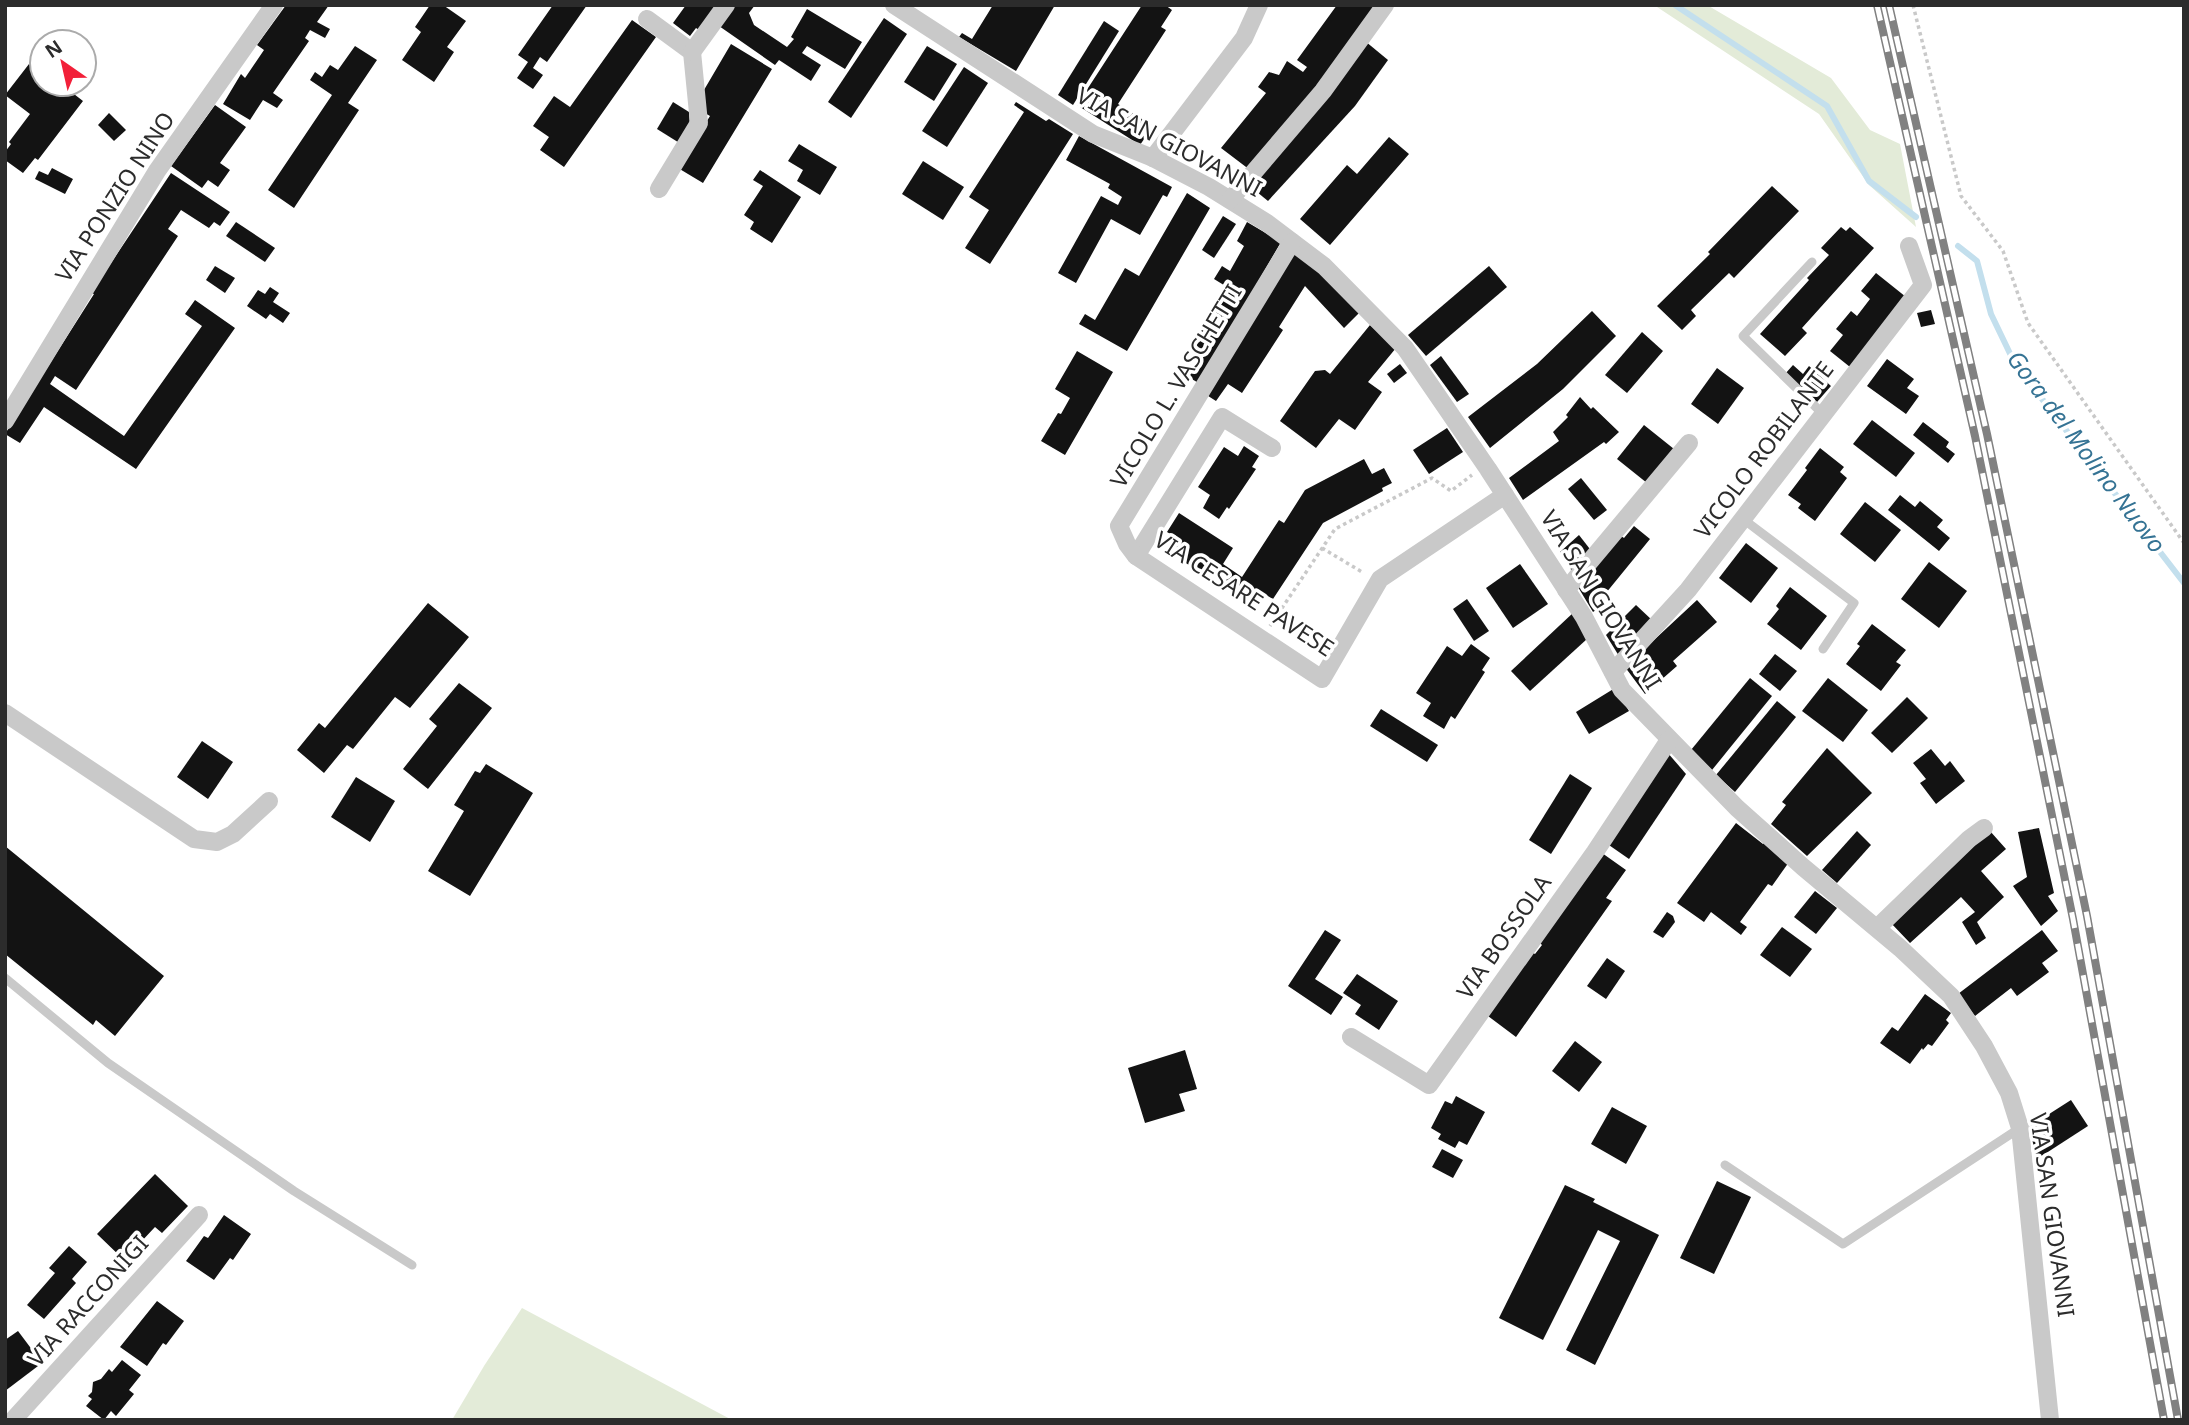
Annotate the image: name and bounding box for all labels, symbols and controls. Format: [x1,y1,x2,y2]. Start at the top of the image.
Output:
north arrow [28,28,98,98]
text: N [40,34,67,64]
street label: VIA SAN GIOVANNI [1071,79,1268,204]
street label: VIA PONZIO NINO [47,105,181,288]
street label: VICOLO L. VASCHETTI [1102,278,1249,493]
water label: Gora del Molino Nuovo [2000,343,2174,559]
street label: VICOLO ROBILANTE [1686,354,1840,544]
street label: VIA SAN GIOVANNI [1534,504,1670,695]
street label: VIA CESARE PAVESE [1148,523,1341,663]
street label: VIA BOSSOLA [1448,868,1558,1005]
street label: VIA SAN GIOVANNI [2023,1111,2083,1319]
street label: VIA RACCONIGI [20,1228,155,1373]

